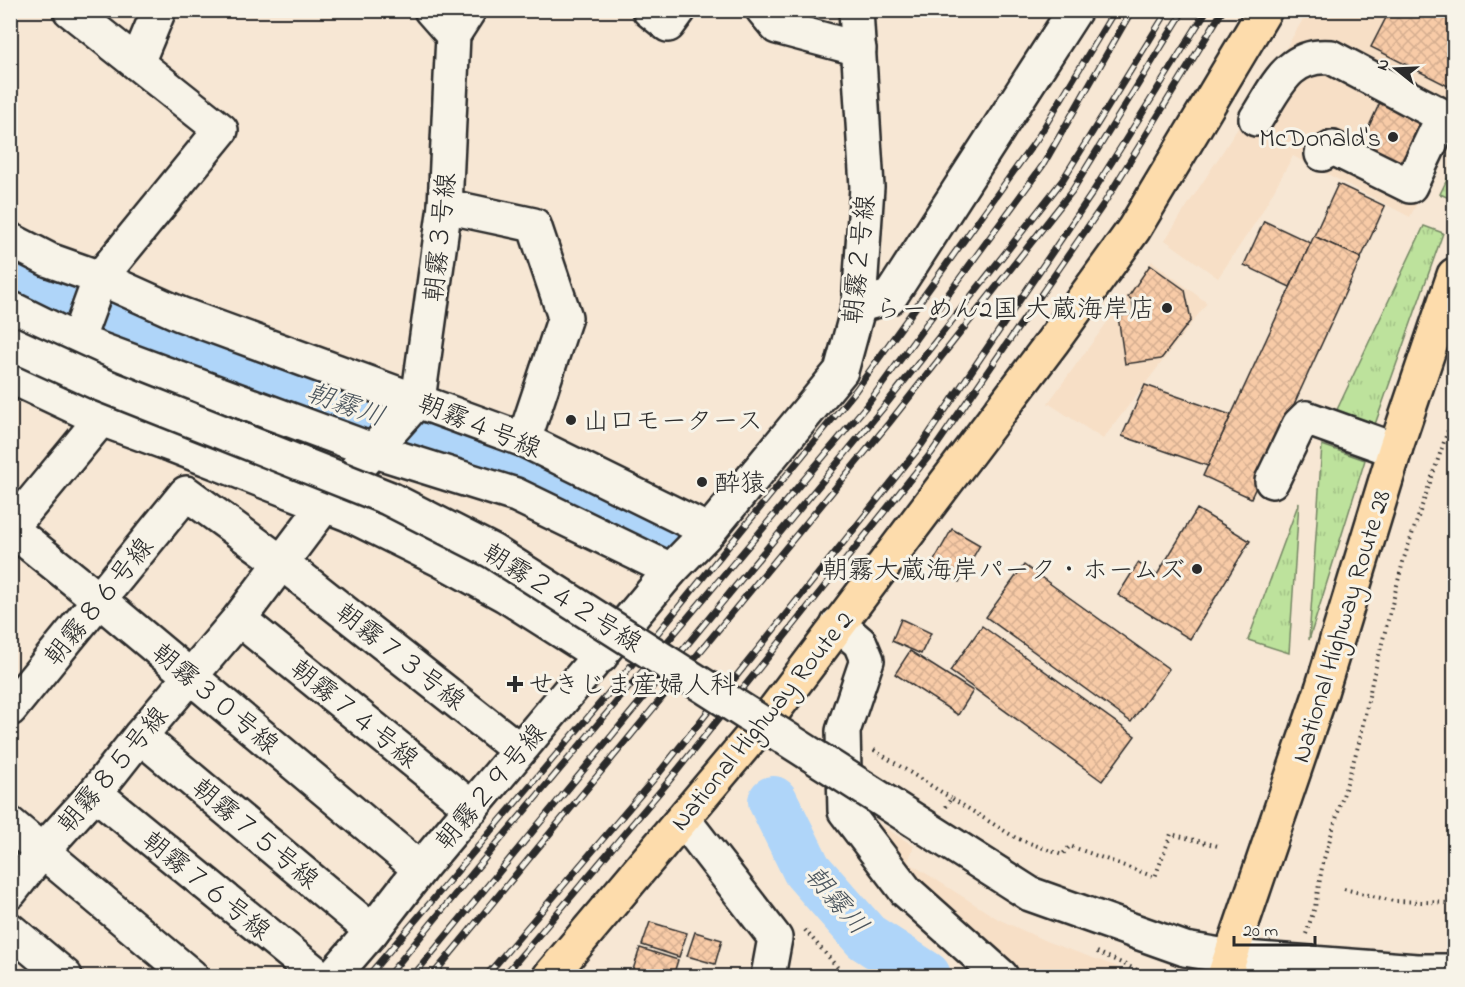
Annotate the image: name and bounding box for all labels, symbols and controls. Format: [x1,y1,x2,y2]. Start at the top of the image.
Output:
north arrow [1366,39,1426,99]
text: N [1371,56,1397,74]
place label: McDonald's [1259,121,1381,159]
marker: McDonald's [1386,130,1400,144]
street label: 朝霧３号線 [416,171,468,304]
street label: 朝霧２号線 [835,193,887,326]
place label: らーめん2国 大蔵海岸店 [876,292,1155,330]
marker: らーめん2国 大蔵海岸店 [1160,301,1174,315]
water label: 朝霧川 [301,375,390,438]
street label: 朝霧４号線 [411,386,546,470]
place label: 山口モータース [583,404,763,442]
marker: 山口モータース [564,413,578,427]
place label: 酔猿 [714,466,766,504]
marker: 酔猿 [695,475,709,489]
street label: National Highway Route 28 [1283,486,1403,768]
street label: 朝霧８６号線 [36,530,164,675]
street label: 朝霧２４２号線 [474,535,649,664]
place label: 朝霧大蔵海岸パーク・ホームズ [822,553,1185,591]
marker: 朝霧大蔵海岸パーク・ホームズ [1190,562,1204,576]
street label: 朝霧７３号線 [326,595,472,721]
street label: National Highway Route 2 [662,604,864,840]
street label: 朝霧３０号線 [142,636,286,765]
street label: 朝霧７４号線 [281,651,426,779]
place label: せきじま産婦人科 [528,668,736,706]
marker: せきじま産婦人科 [506,675,524,693]
street label: 朝霧８５号線 [50,699,179,843]
street label: 朝霧２９号線 [428,716,557,860]
street label: 朝霧７５号線 [182,771,326,900]
street label: 朝霧７６号線 [133,823,278,951]
water label: 朝霧川 [794,858,876,945]
scale bar [1234,909,1315,947]
text: 20 m [1243,919,1278,945]

